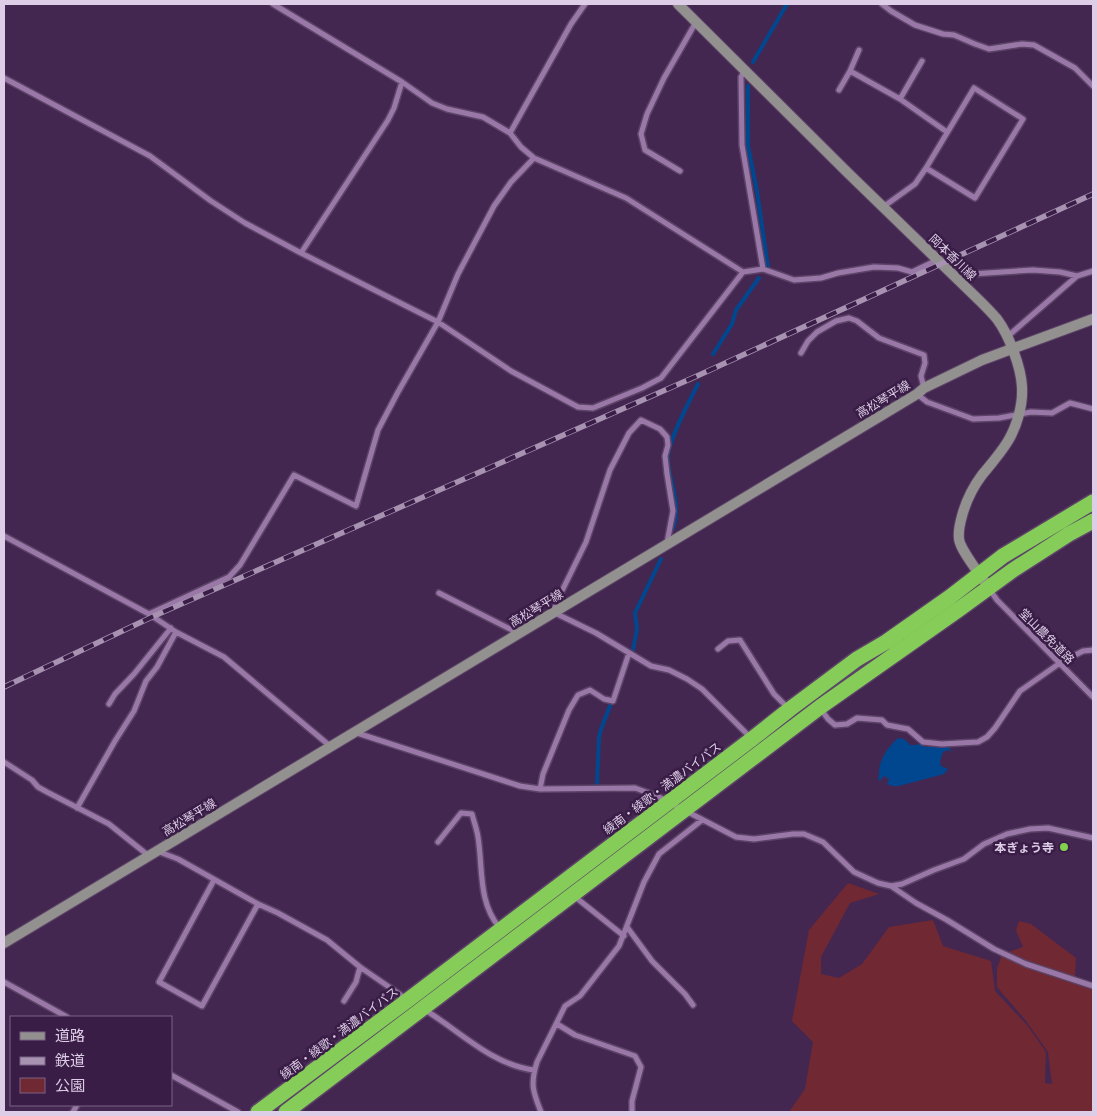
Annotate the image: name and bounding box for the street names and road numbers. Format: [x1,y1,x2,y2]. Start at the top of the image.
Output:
street label: 岡本香川線 [926,230,980,284]
street label: 高松琴平線 [853,376,913,422]
street label: 高松琴平線 [506,585,566,631]
street label: 堂山農免道路 [1016,605,1078,667]
street label: 綾南・綾歌・満濃バイパス [599,738,725,838]
street label: 高松琴平線 [159,794,219,840]
street label: 綾南・綾歌・満濃バイパス [276,983,402,1083]

